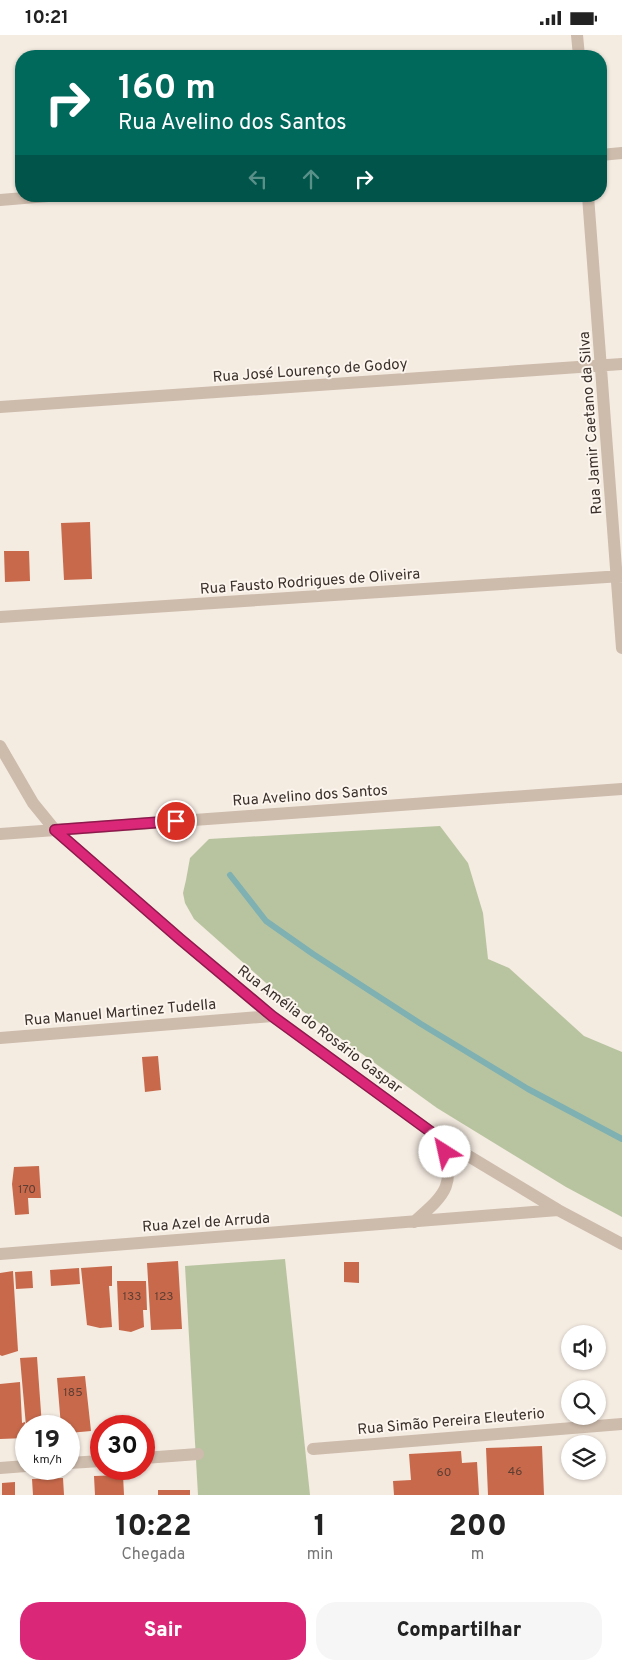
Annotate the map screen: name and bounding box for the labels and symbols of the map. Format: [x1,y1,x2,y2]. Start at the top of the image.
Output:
street label: Rua Jamir Caetano da Silva [576,331,607,515]
street label: Rua José Lourenço de Godoy [212,355,408,388]
street label: Rua Fausto Rodrigues de Oliveira [199,565,421,600]
street label: Rua Avelino dos Santos [232,782,388,811]
pin [155,800,197,842]
street label: Rua Amélia do Rosário Gaspar [233,962,406,1099]
street label: Rua Manuel Martinez Tudella [23,996,217,1031]
position arrow [418,1125,470,1177]
house number: 170 [18,1182,36,1198]
street label: Rua Azel de Arruda [142,1210,271,1237]
house number: 133 [123,1289,141,1305]
house number: 123 [154,1289,174,1305]
house number: 185 [63,1385,83,1401]
street label: Rua Simão Pereira Eleuterio [357,1405,546,1440]
speed limit sign: 30 [90,1415,155,1480]
house number: 46 [508,1464,522,1480]
house number: 60 [437,1465,451,1481]

